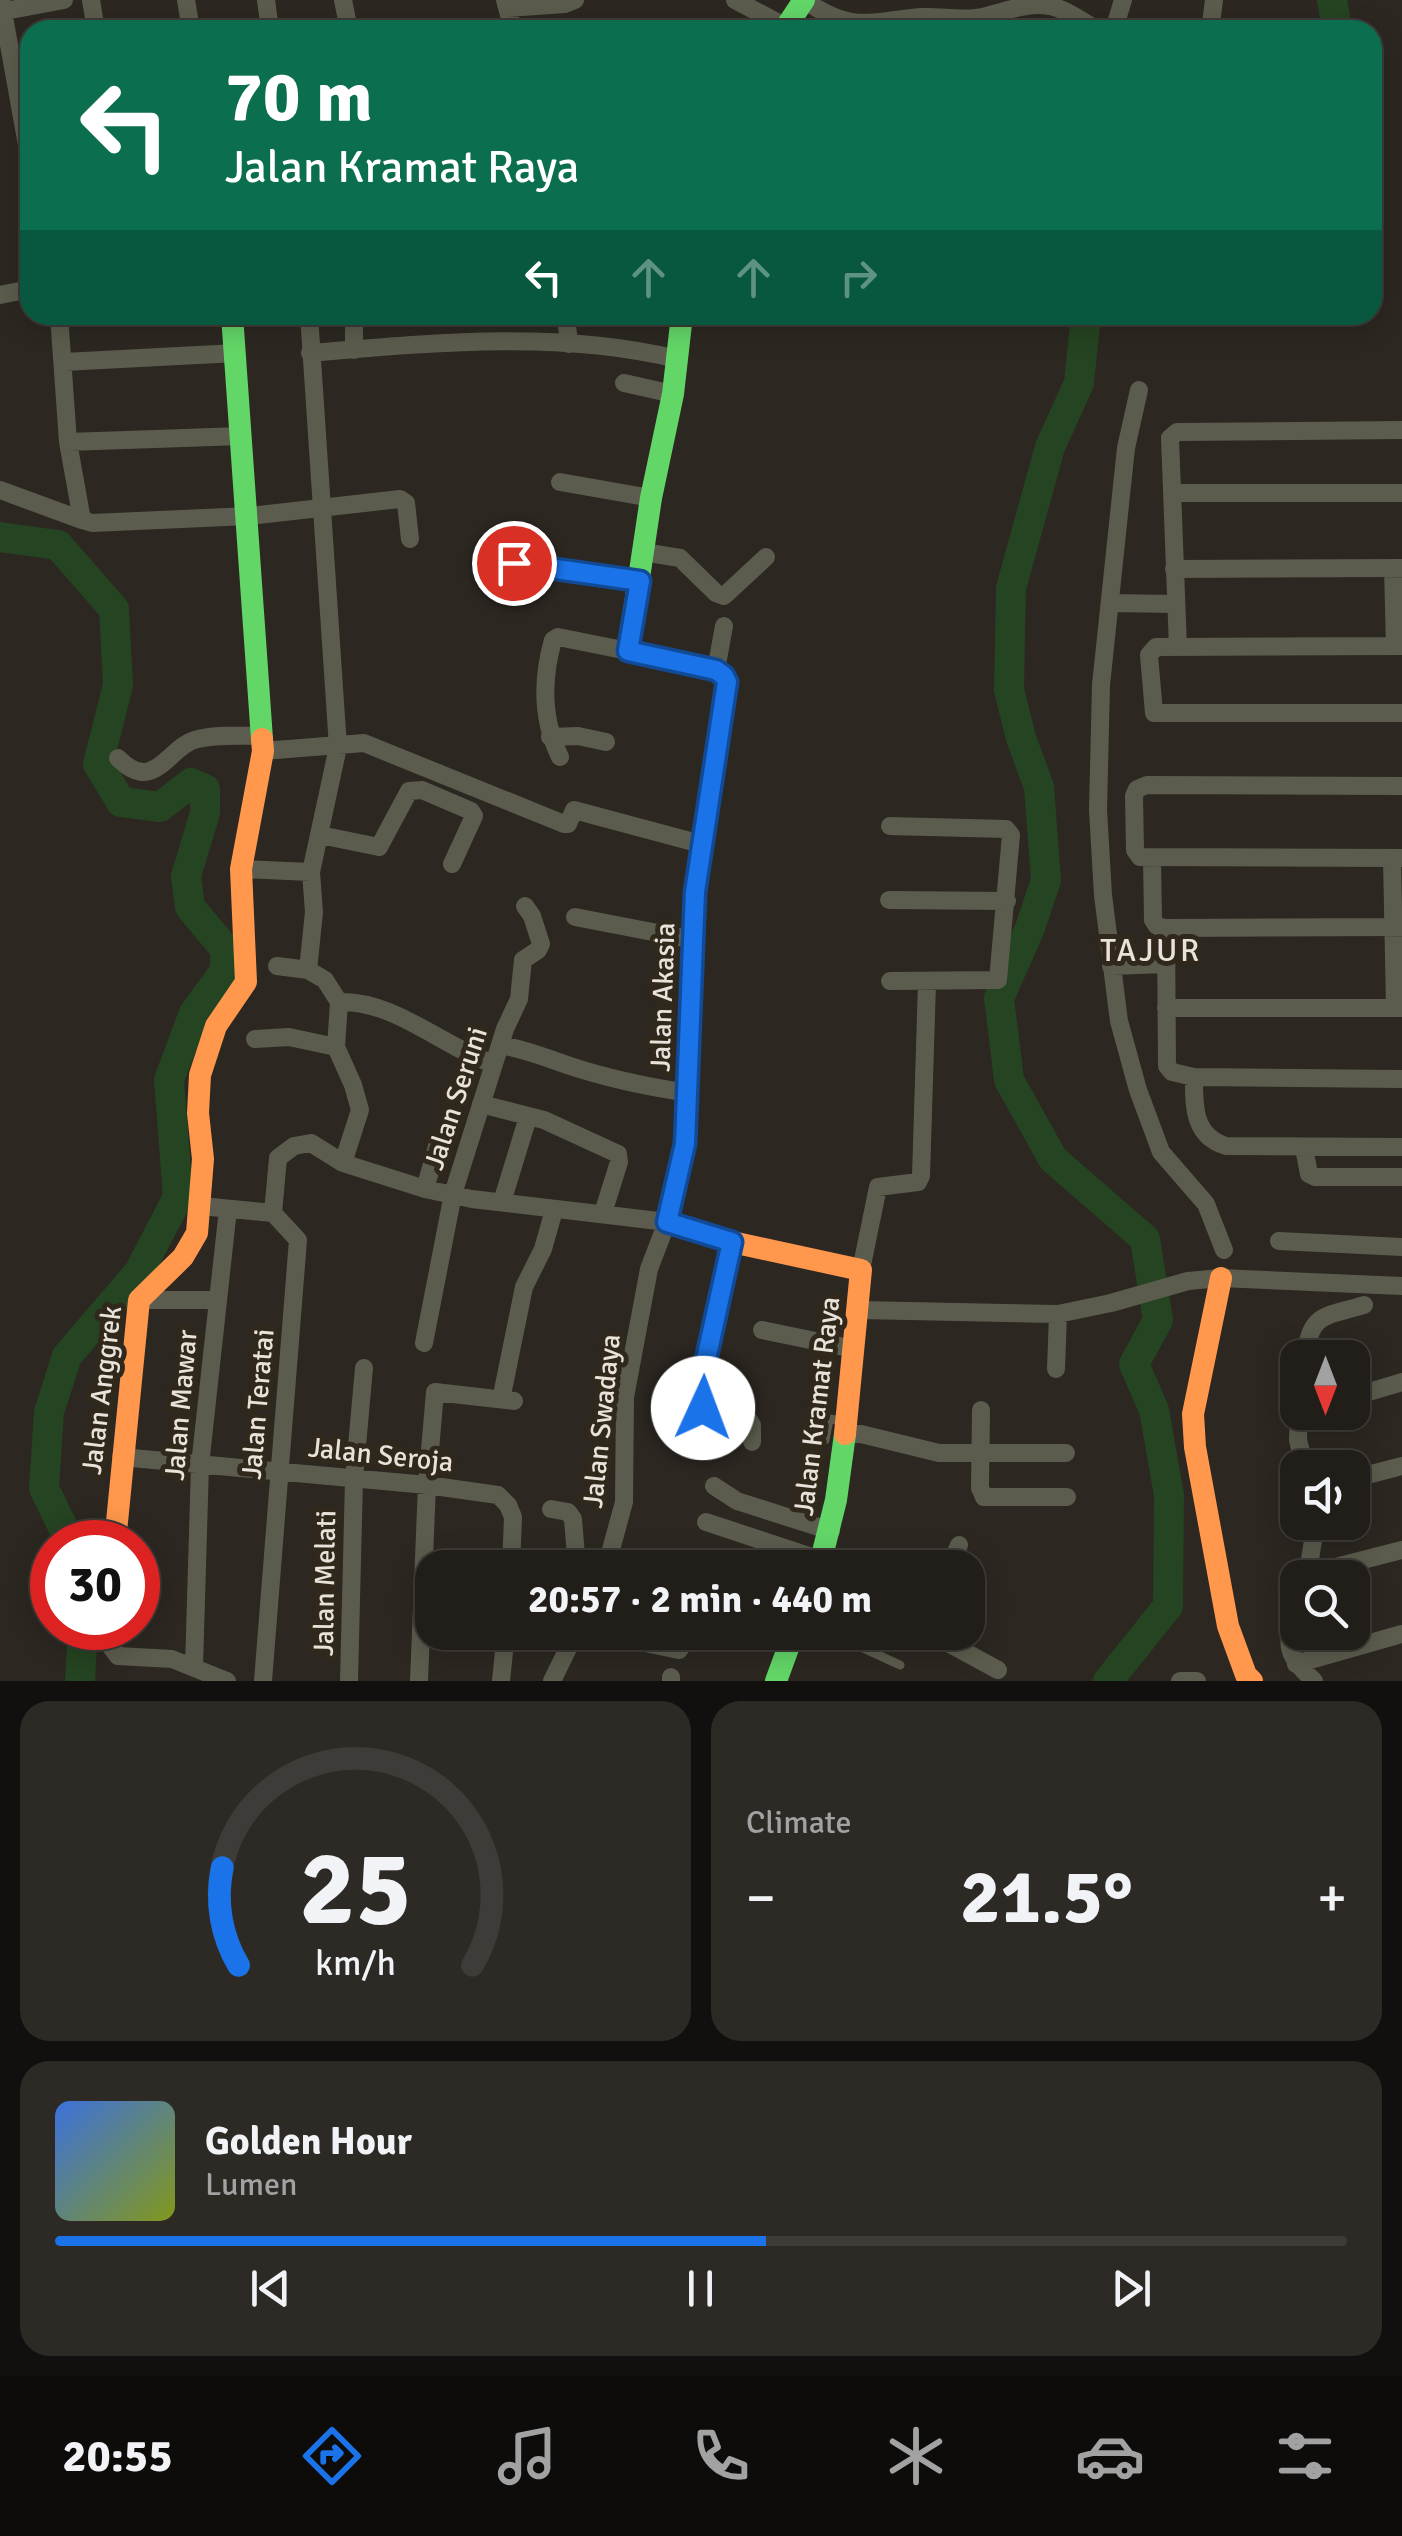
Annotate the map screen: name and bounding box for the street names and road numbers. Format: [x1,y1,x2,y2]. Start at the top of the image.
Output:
street label: Jalan Akasia [643,922,683,1072]
street label: Jalan Seruni [417,1023,495,1174]
street label: Jalan Kramat Raya [787,1295,847,1518]
street label: Jalan Anggrek [75,1304,129,1476]
street label: Jalan Teratai [234,1327,282,1481]
street label: Jalan Mawar [157,1328,205,1482]
street label: Jalan Swadaya [576,1332,628,1510]
street label: Jalan Seroja [307,1430,455,1480]
street label: Jalan Melati [307,1510,343,1656]

